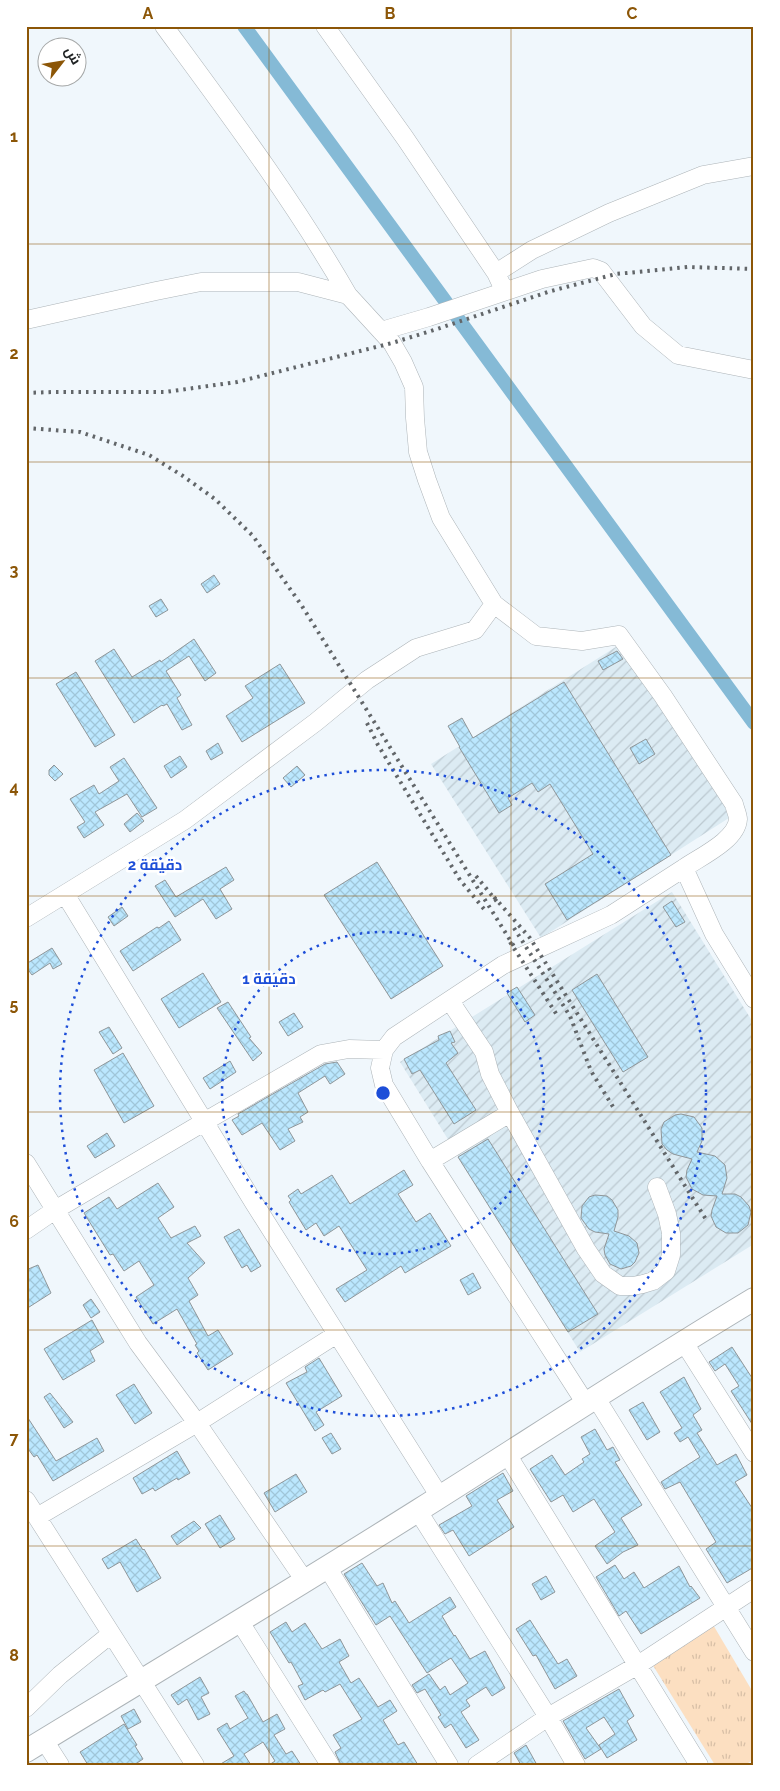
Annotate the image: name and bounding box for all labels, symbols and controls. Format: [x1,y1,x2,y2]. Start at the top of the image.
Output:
text: A [143,4,154,23]
text: B [385,4,396,23]
text: C [627,4,638,23]
north arrow [38,38,88,88]
text: ش [61,43,85,68]
text: 1 [10,127,18,146]
text: 2 [9,344,19,363]
text: 3 [10,561,19,580]
text: 4 [9,778,19,797]
text: 2 دقيقة [128,856,182,874]
text: 1 دقيقة [242,970,296,988]
text: 5 [10,995,19,1014]
centre of rings [374,1084,392,1102]
text: 6 [9,1212,19,1231]
text: 7 [10,1429,19,1448]
text: 8 [9,1646,19,1665]

